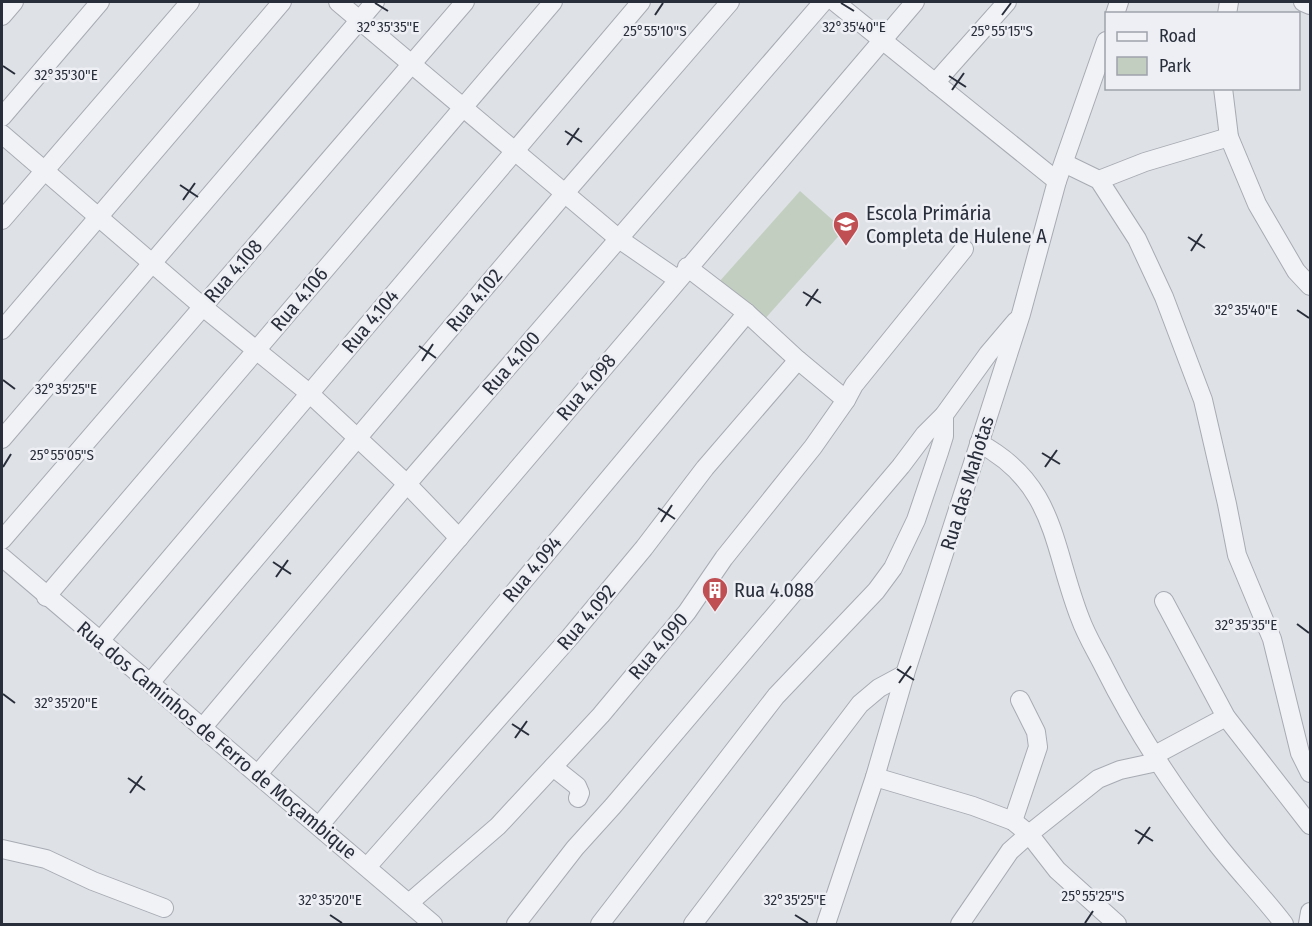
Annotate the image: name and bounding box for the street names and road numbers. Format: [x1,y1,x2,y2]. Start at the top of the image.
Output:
street label: Rua 4.108 [199,234,267,308]
street label: Rua 4.106 [265,262,333,336]
street label: Rua 4.102 [441,264,507,336]
street label: Rua 4.104 [336,284,404,358]
street label: Rua 4.100 [477,326,545,400]
street label: Rua 4.098 [551,349,621,425]
street label: Rua das Mahotas [935,413,999,553]
street label: Rua 4.094 [497,531,567,607]
street label: Rua 4.092 [552,579,620,655]
street label: Rua 4.090 [623,608,693,684]
street label: Rua dos Caminhos de Ferro de Moçambique [72,616,362,864]

